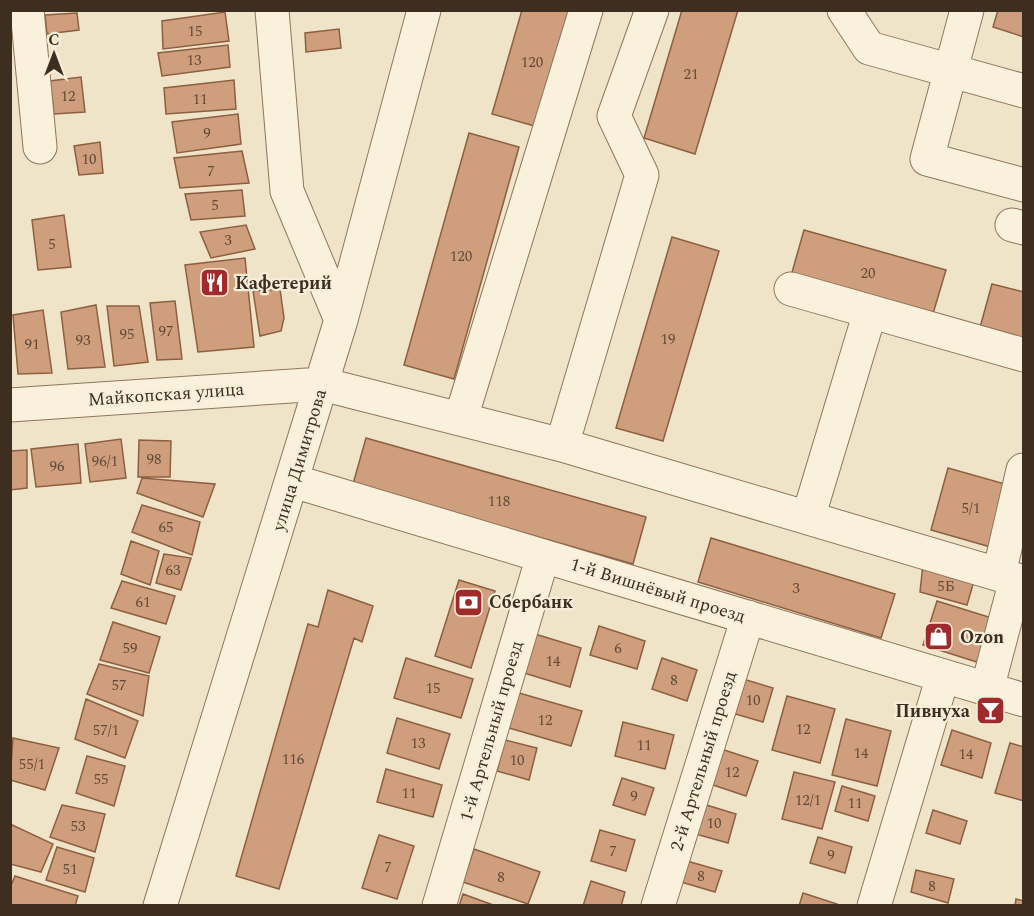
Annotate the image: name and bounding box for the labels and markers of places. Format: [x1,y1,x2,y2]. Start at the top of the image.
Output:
restaurant icon: Кафетерий [198,267,230,299]
place label: Кафетерий [235,270,332,297]
bank icon: Сбербанк [452,586,484,618]
place label: Сбербанк [489,589,573,616]
shop icon: Ozon [923,621,955,653]
place label: Ozon [960,624,1004,651]
bar icon: Пивнуха [975,695,1007,727]
place label: Пивнуха [895,698,971,725]

